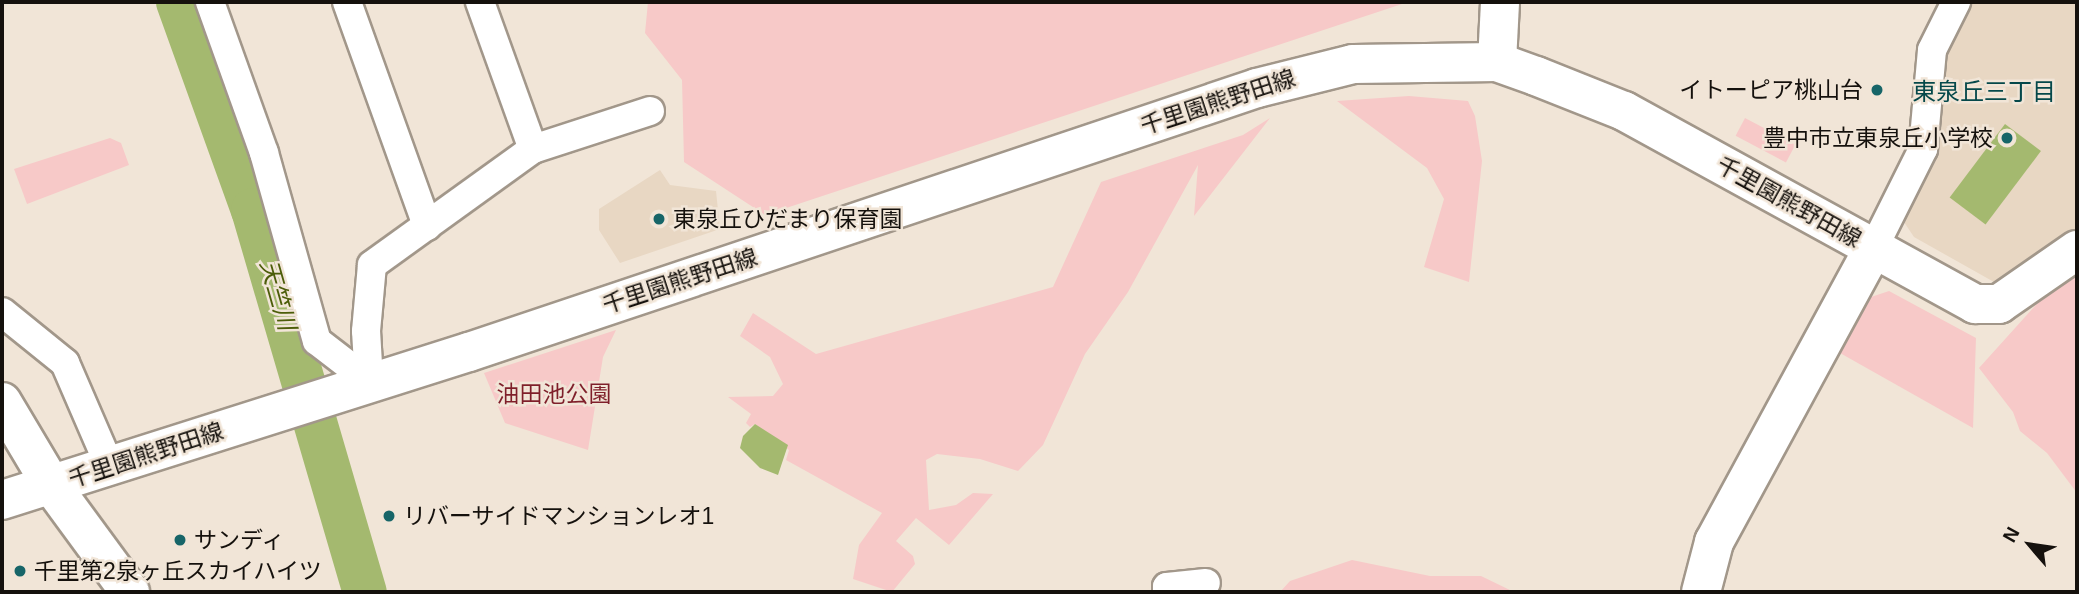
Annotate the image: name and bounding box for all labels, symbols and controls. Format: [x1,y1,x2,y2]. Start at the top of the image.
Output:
street label: 千里園熊野田線 [1137,64,1299,140]
place label: イトーピア桃山台 [1679,76,1863,104]
district label: 東泉丘三丁目 [1912,78,2056,106]
marker: イトーピア桃山台 [1869,82,1885,98]
place label: 豊中市立東泉丘小学校 [1763,124,1993,152]
marker: 豊中市立東泉丘小学校 [1999,130,2015,146]
street label: 千里園熊野田線 [1712,151,1866,253]
place label: 東泉丘ひだまり保育園 [673,205,903,233]
marker: 東泉丘ひだまり保育園 [651,211,667,227]
street label: 千里園熊野田線 [599,243,761,319]
water label: 天竺川 [254,256,302,334]
park label: 油田池公園 [497,380,611,408]
street label: 千里園熊野田線 [65,417,227,493]
place label: リバーサイドマンションレオ1 [403,502,715,530]
marker: リバーサイドマンションレオ1 [381,508,397,524]
north arrow [1995,510,2065,580]
text: N [1999,523,2024,546]
place label: サンディ [194,526,286,554]
marker: サンディ [172,532,188,548]
place label: 千里第2泉ヶ丘スカイハイツ [34,557,323,585]
marker: 千里第2泉ヶ丘スカイハイツ [12,563,28,579]

